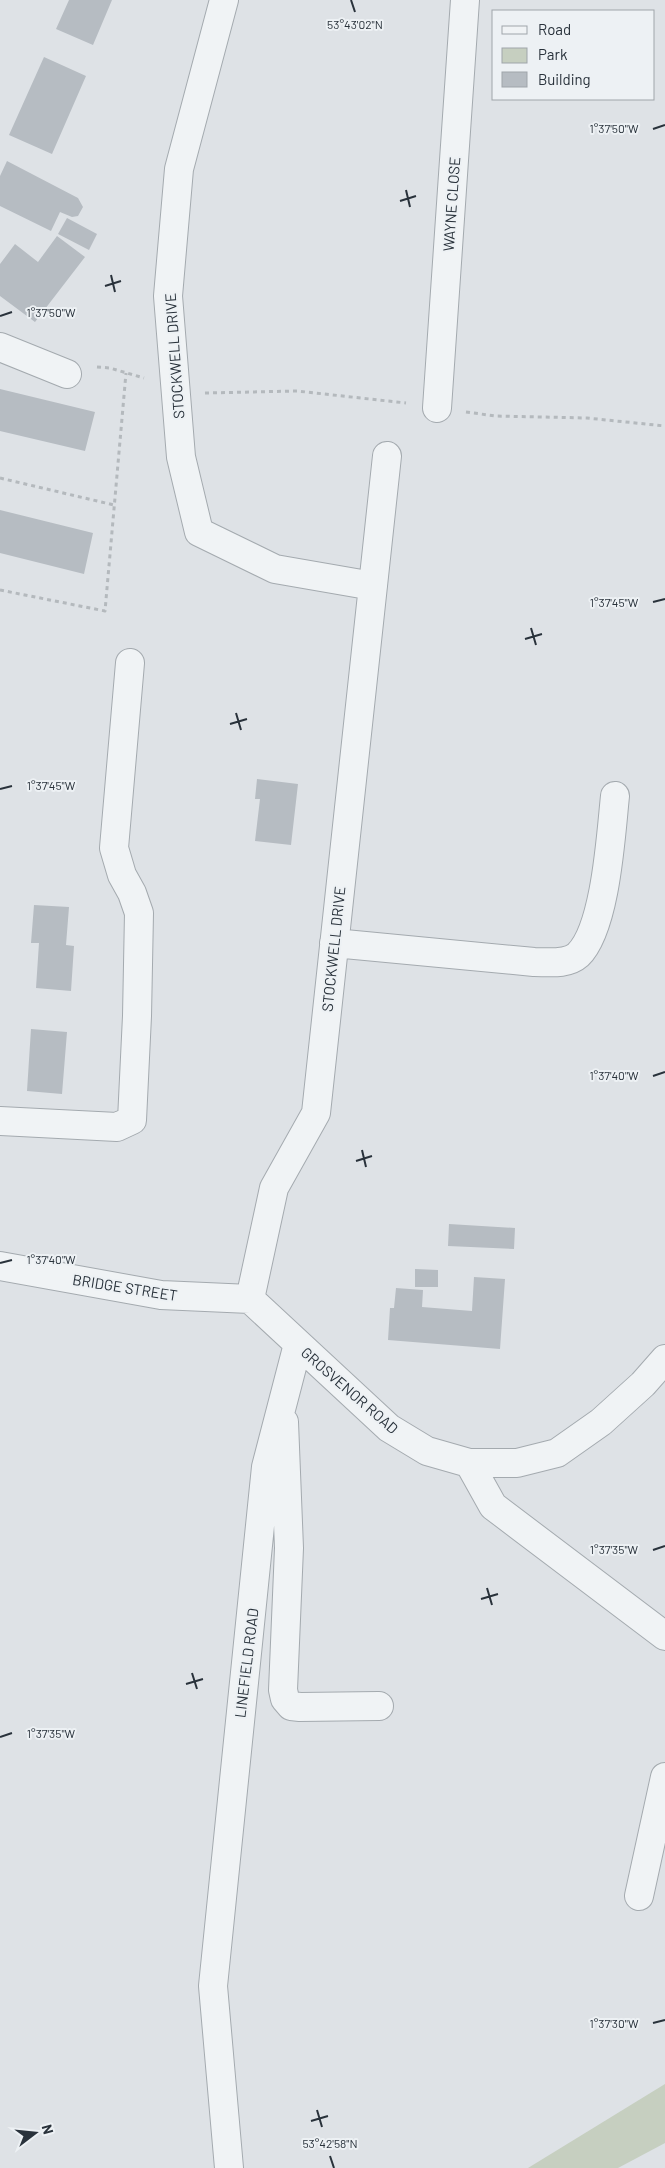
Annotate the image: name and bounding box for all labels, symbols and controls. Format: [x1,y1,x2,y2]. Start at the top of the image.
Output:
legend [492,10,655,100]
text: 53°43'02"N [327,17,383,31]
text: Road [538,20,571,38]
text: Park [538,45,568,63]
text: Building [538,70,591,88]
text: 1°37'50"W [590,121,639,135]
street label: WAYNE CLOSE [439,156,463,252]
street label: STOCKWELL DRIVE [161,293,187,419]
text: 1°37'50"W [27,305,76,319]
text: 1°37'45"W [590,595,639,609]
text: 1°37'45"W [27,778,76,792]
street label: STOCKWELL DRIVE [317,885,349,1013]
text: 1°37'40"W [589,1068,639,1082]
text: 1°37'40"W [26,1252,76,1266]
street label: BRIDGE STREET [71,1270,179,1304]
street label: GROSVENOR ROAD [298,1343,402,1437]
text: 1°37'35"W [590,1542,639,1556]
street label: LINEFIELD ROAD [230,1607,262,1719]
text: 1°37'35"W [27,1726,76,1740]
text: 1°37'30"W [590,2016,639,2030]
north arrow [10,2108,60,2158]
text: N [39,2122,57,2136]
text: 53°42'58"N [302,2136,358,2150]

